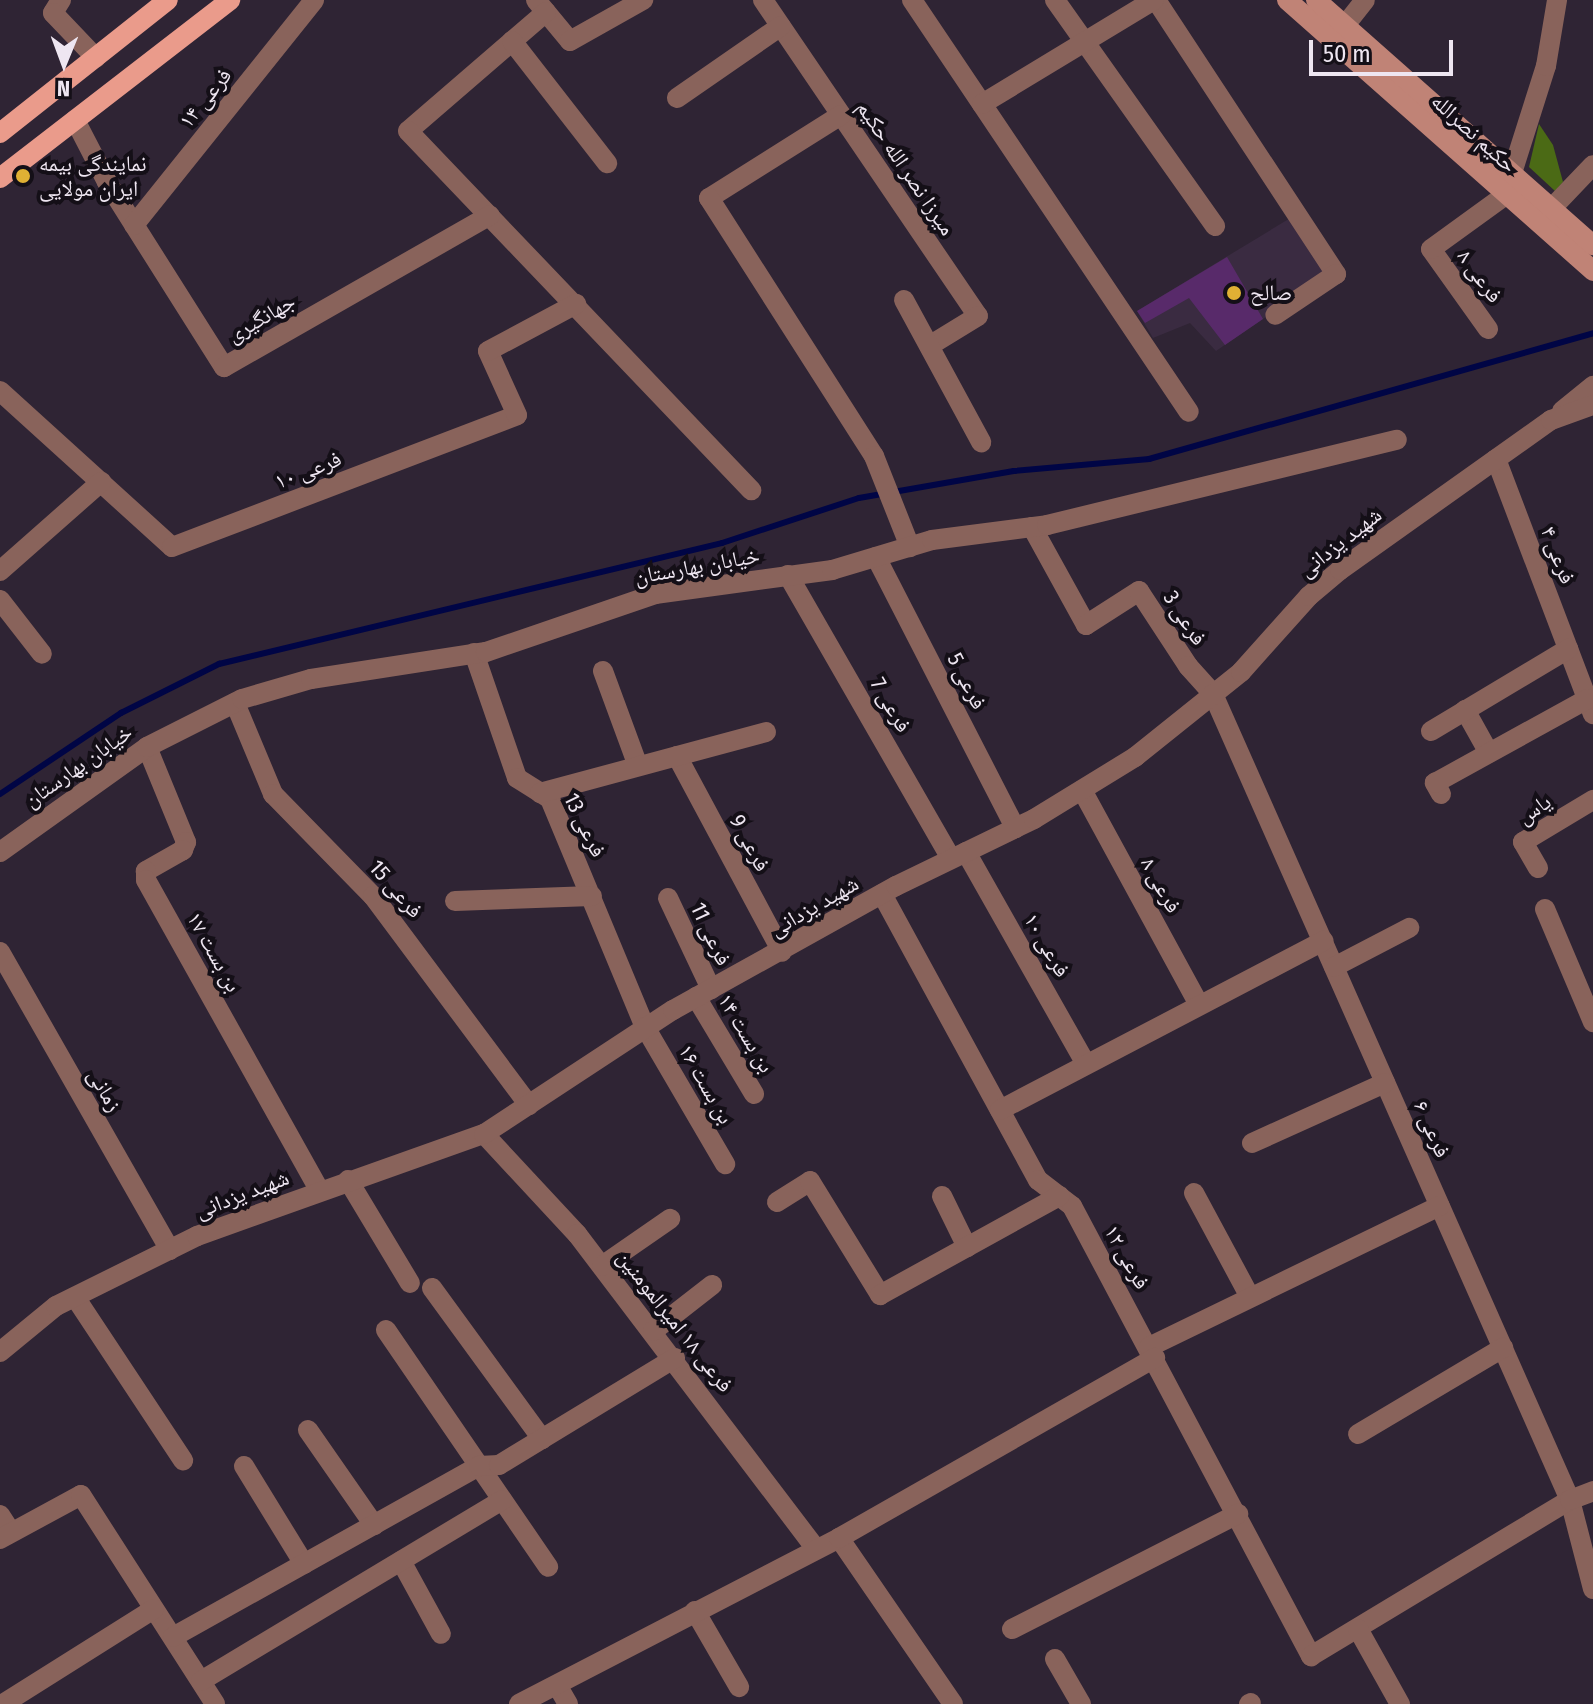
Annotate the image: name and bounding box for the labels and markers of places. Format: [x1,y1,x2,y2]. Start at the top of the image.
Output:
place label: نمایندگی بیمه ایران مولایی [39,150,147,202]
marker: نمایندگی بیمه ایران مولایی [14,167,32,185]
place label: صالح [1250,280,1292,306]
marker: صالح [1225,284,1243,302]

